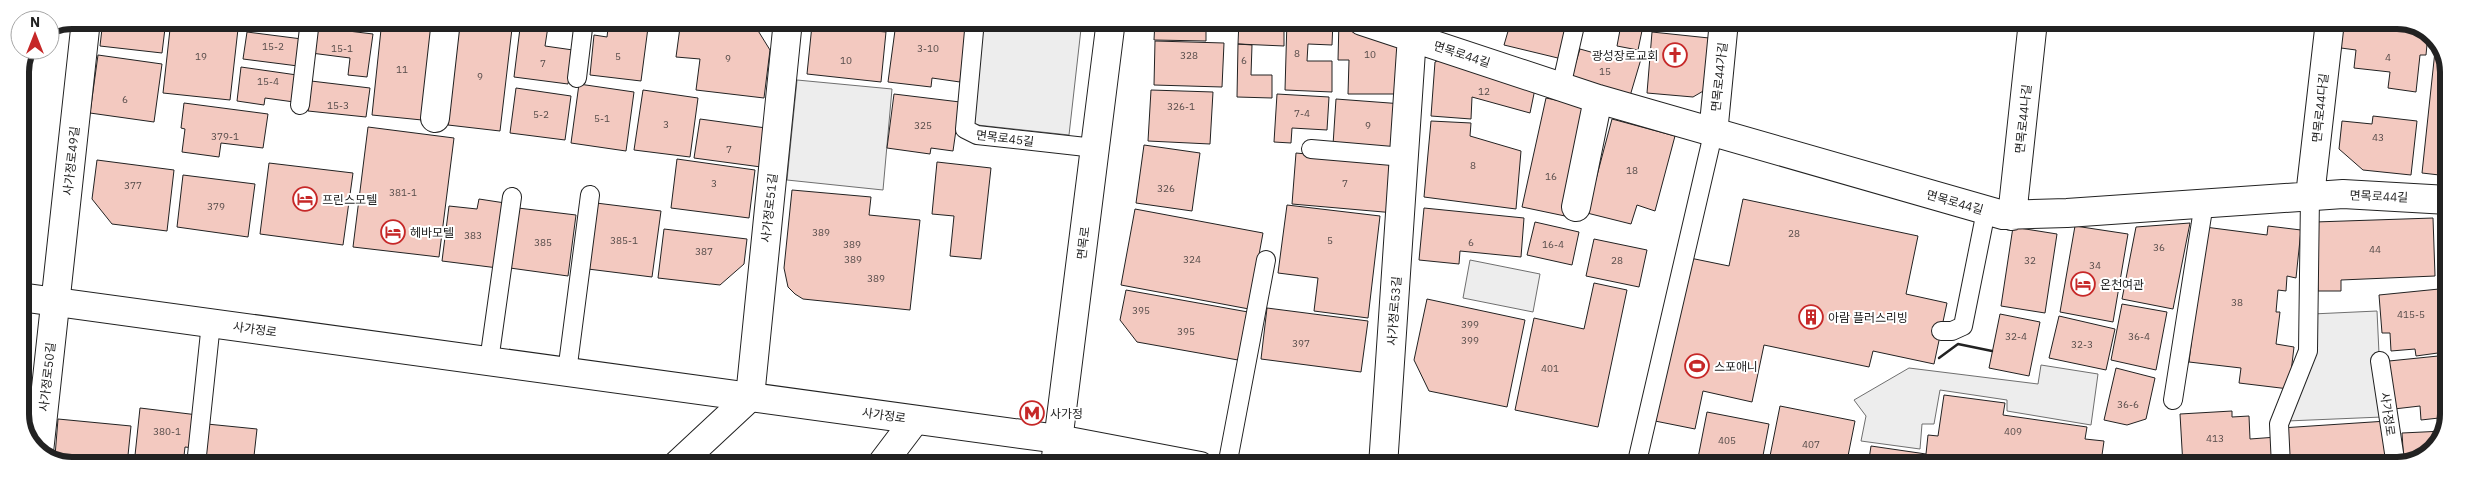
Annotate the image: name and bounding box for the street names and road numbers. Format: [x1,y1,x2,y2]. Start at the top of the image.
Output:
street label: 면목로44길 [1432,38,1492,70]
street label: 면목로44가길 [1708,42,1730,112]
street label: 면목로44다길 [2309,73,2331,143]
street label: 면목로44나길 [2012,84,2034,154]
street label: 사가정로49길 [60,126,82,196]
street label: 면목로45길 [975,127,1035,149]
street label: 사가정로51길 [758,173,780,243]
street label: 면목로44길 [1925,187,1985,217]
street label: 면목로44길 [2349,187,2409,205]
street label: 면목로 [1074,226,1092,260]
street label: 사가정로53길 [1384,276,1404,346]
street label: 사가정로 [232,318,278,340]
street label: 사가정로50길 [36,342,58,412]
street label: 사가정로 [2377,391,2399,437]
street label: 사가정로 [861,404,907,426]

